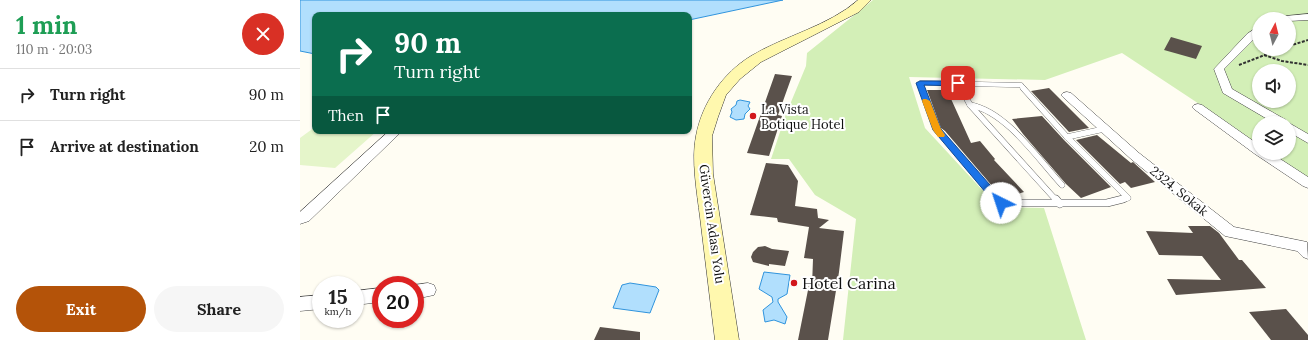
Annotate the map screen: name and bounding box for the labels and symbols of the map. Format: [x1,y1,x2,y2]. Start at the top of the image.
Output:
north arrow [1252,12,1296,56]
pin [941,66,975,100]
place label: La Vista Botique Hotel [761,101,845,133]
marker: La Vista Botique Hotel [748,111,758,121]
street label: 2324. Sokak [1146,162,1212,220]
street label: Güvercin Adası Yolu [695,163,729,285]
position arrow [980,182,1022,224]
place label: Hotel Carina [802,273,896,293]
speed limit sign: 20 [372,276,424,328]
marker: Hotel Carina [789,278,799,288]

